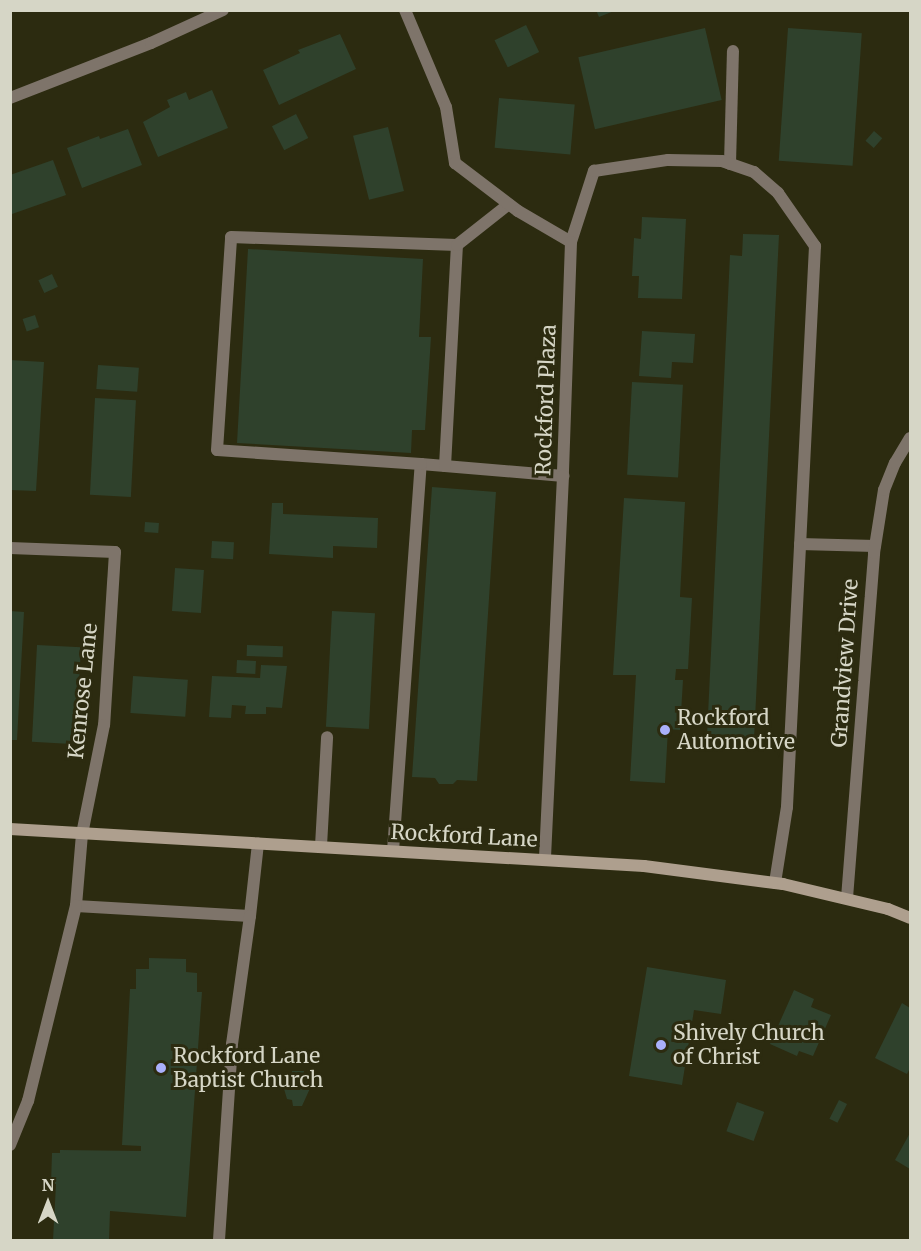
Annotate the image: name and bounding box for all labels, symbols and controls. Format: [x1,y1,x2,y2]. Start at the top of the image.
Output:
street label: Rockford Plaza [531,324,561,476]
street label: Grandview Drive [827,578,863,748]
street label: Kenrose Lane [63,622,103,760]
place label: Rockford Automotive [677,705,795,755]
marker: Rockford Automotive [658,723,672,737]
street label: Rockford Lane [390,820,538,852]
place label: Shively Church of Christ [673,1020,825,1070]
marker: Shively Church of Christ [654,1038,668,1052]
place label: Rockford Lane Baptist Church [173,1043,323,1093]
marker: Rockford Lane Baptist Church [154,1061,168,1075]
north arrow [18,1173,78,1233]
text: N [42,1175,54,1195]

